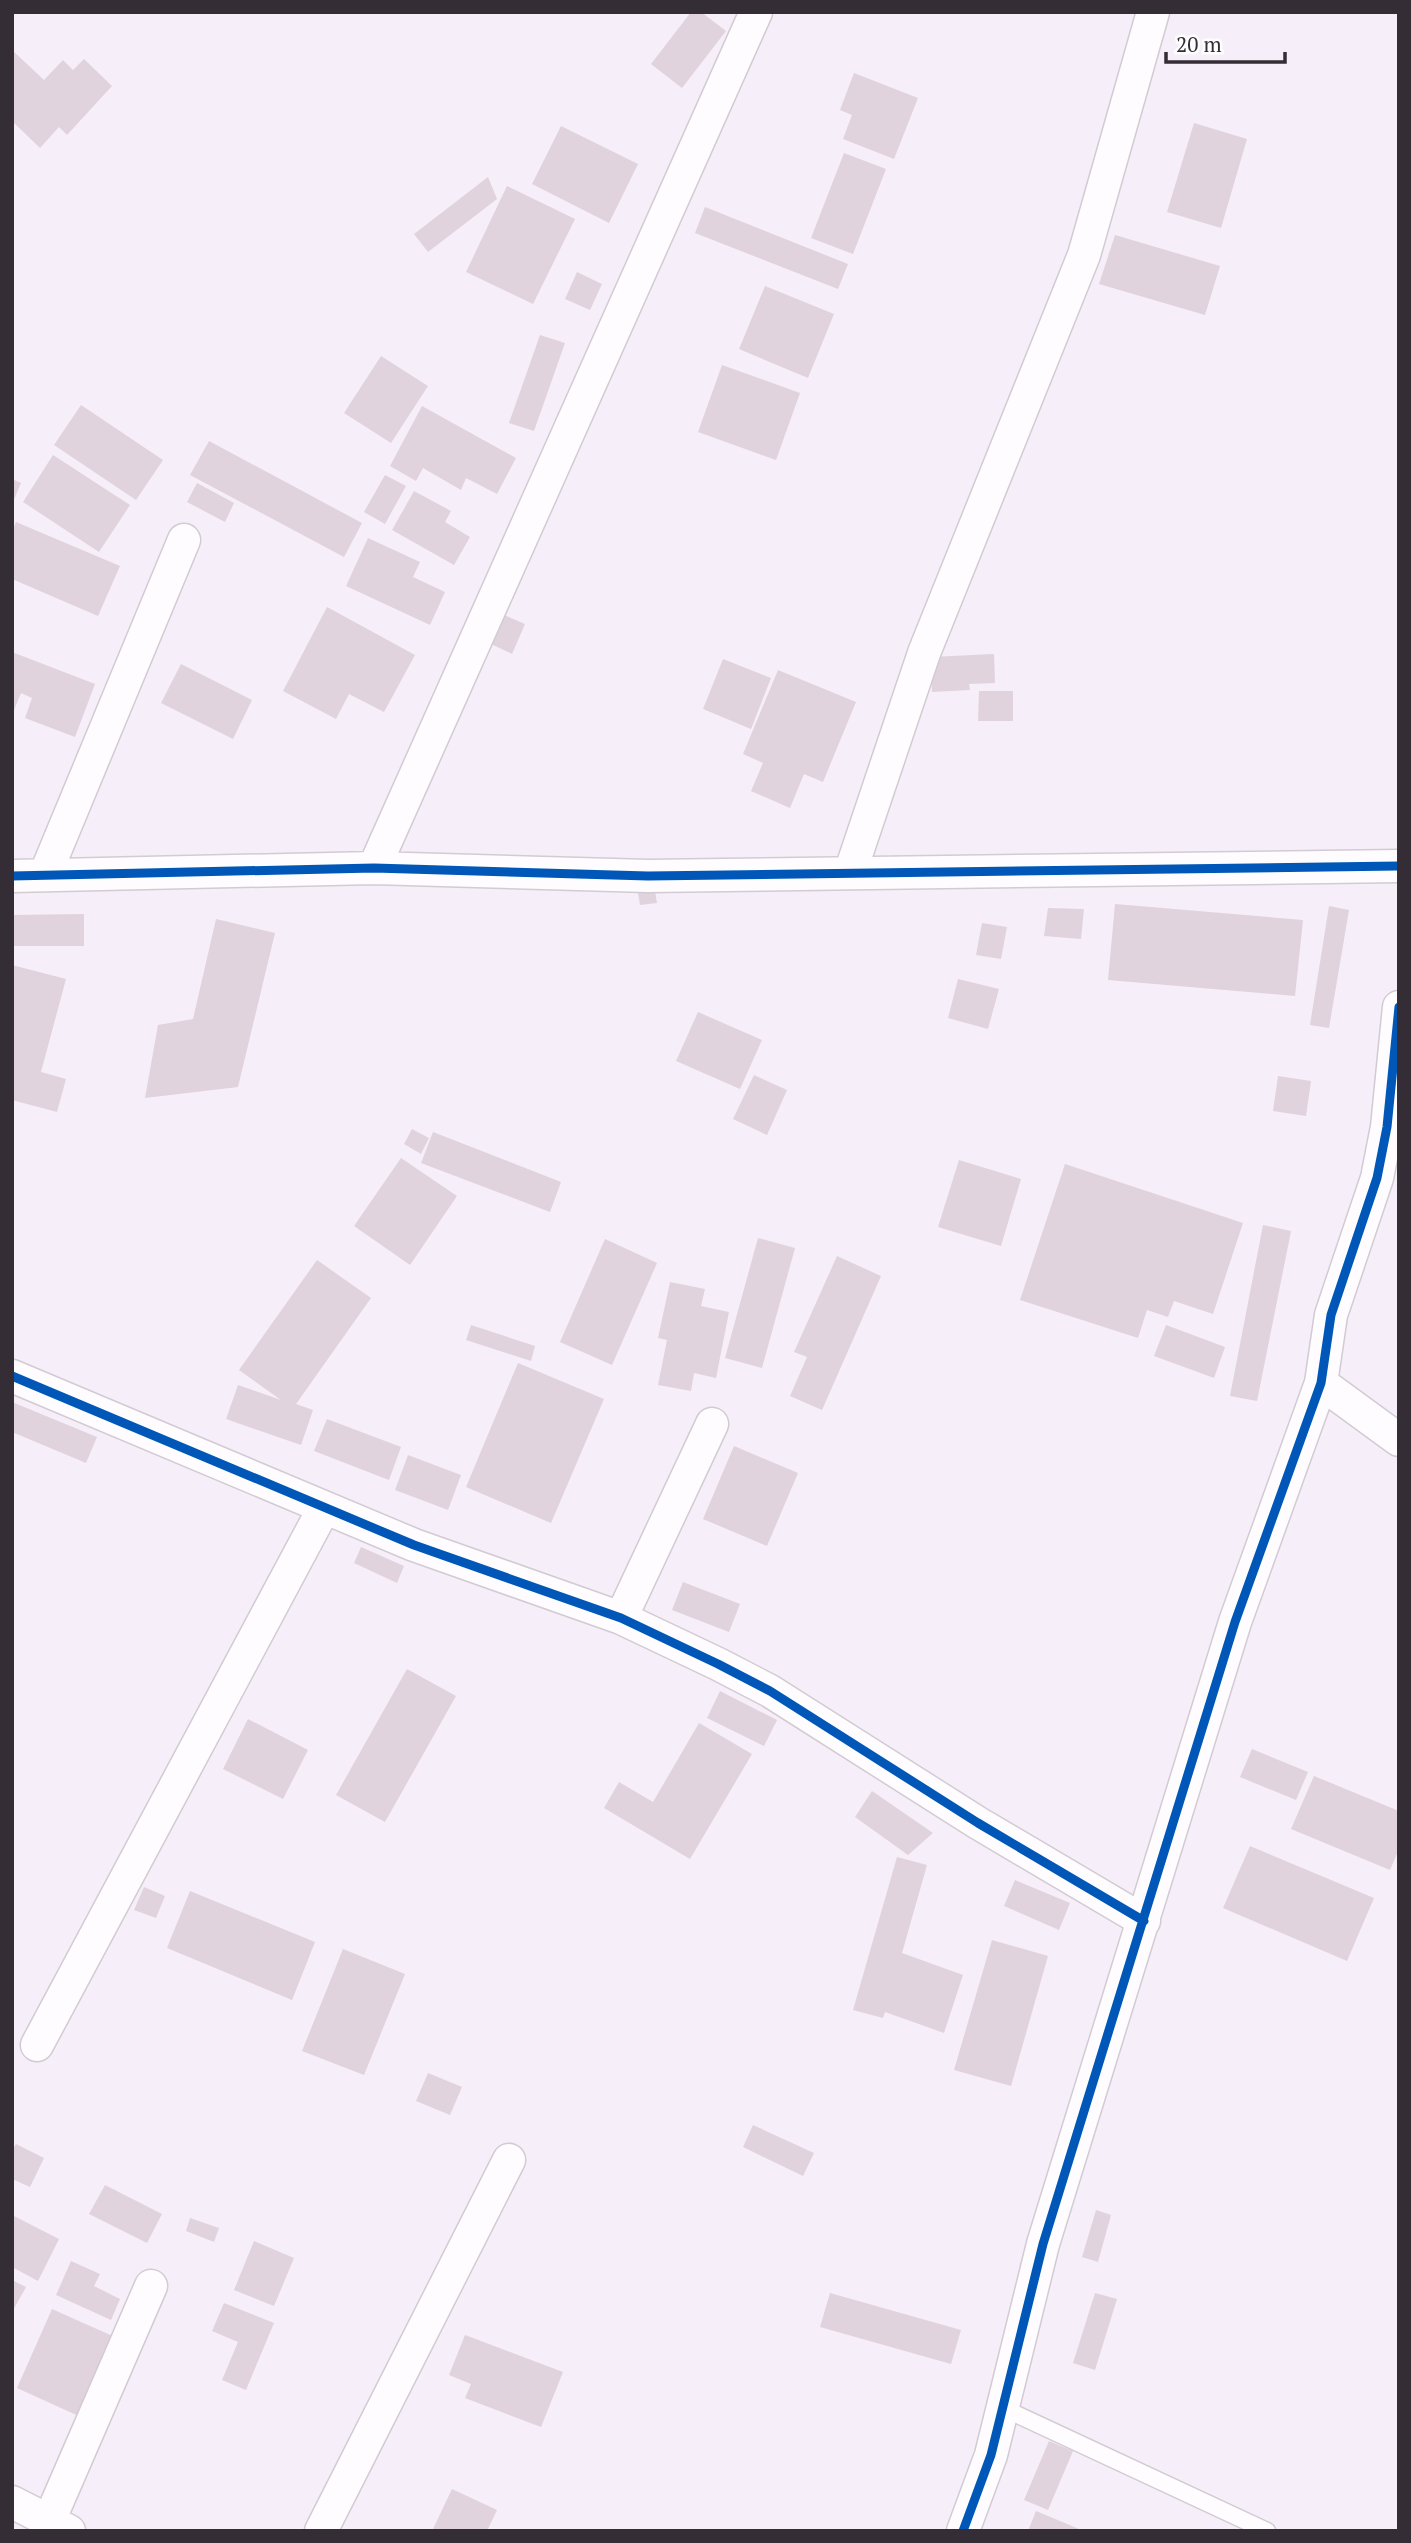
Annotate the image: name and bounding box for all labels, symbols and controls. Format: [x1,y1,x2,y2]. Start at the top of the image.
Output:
scale bar [1166,21,1285,65]
text: 20 m [1176,30,1222,58]

